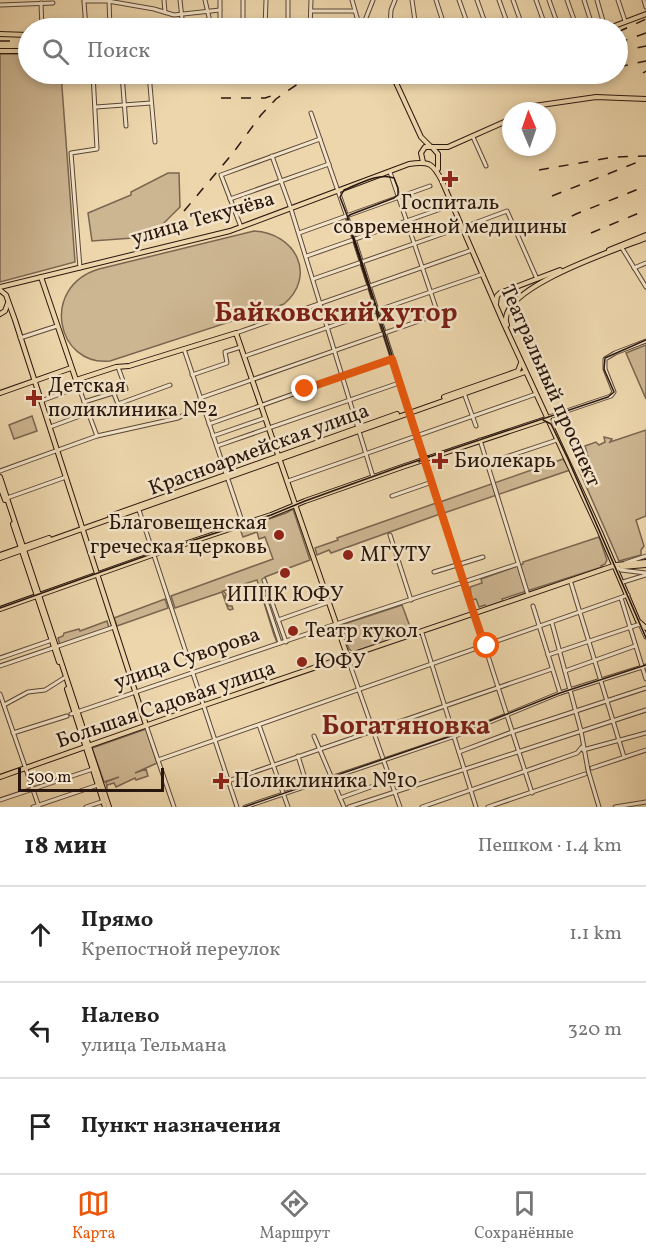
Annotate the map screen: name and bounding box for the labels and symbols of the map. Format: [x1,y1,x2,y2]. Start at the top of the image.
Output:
north arrow [502,102,556,156]
marker: Госпиталь современной медицины [441,170,459,188]
street label: улица Текучёва [128,185,278,253]
place label: Госпиталь современной медицины [333,189,567,242]
street label: Театральный проспект [492,280,608,492]
district label: Байковский хутор [214,295,458,333]
place label: Детская поликлиника №2 [48,372,218,425]
route end [291,375,317,401]
marker: Детская поликлиника №2 [25,389,43,407]
street label: Красноармейская улица [145,397,373,503]
place label: Биолекарь [454,447,556,476]
marker: Биолекарь [431,452,449,470]
place label: Благовещенская греческая церковь [90,509,267,562]
marker: Благовещенская греческая церковь [272,528,286,542]
place label: МГУТУ [360,541,431,570]
marker: МГУТУ [341,548,355,562]
marker: ИППК ЮФУ [278,566,292,580]
place label: ИППК ЮФУ [226,581,344,610]
place label: Театр кукол [305,617,418,646]
street label: улица Суворова [110,620,264,698]
marker: Театр кукол [286,624,300,638]
route start [473,632,499,658]
place label: ЮФУ [314,648,366,677]
street label: Большая Садовая улица [52,654,280,756]
marker: ЮФУ [295,655,309,669]
district label: Богатяновка [321,708,491,746]
scale bar [18,765,164,792]
place label: Поликлиника №10 [234,767,417,796]
marker: Поликлиника №10 [212,772,230,790]

